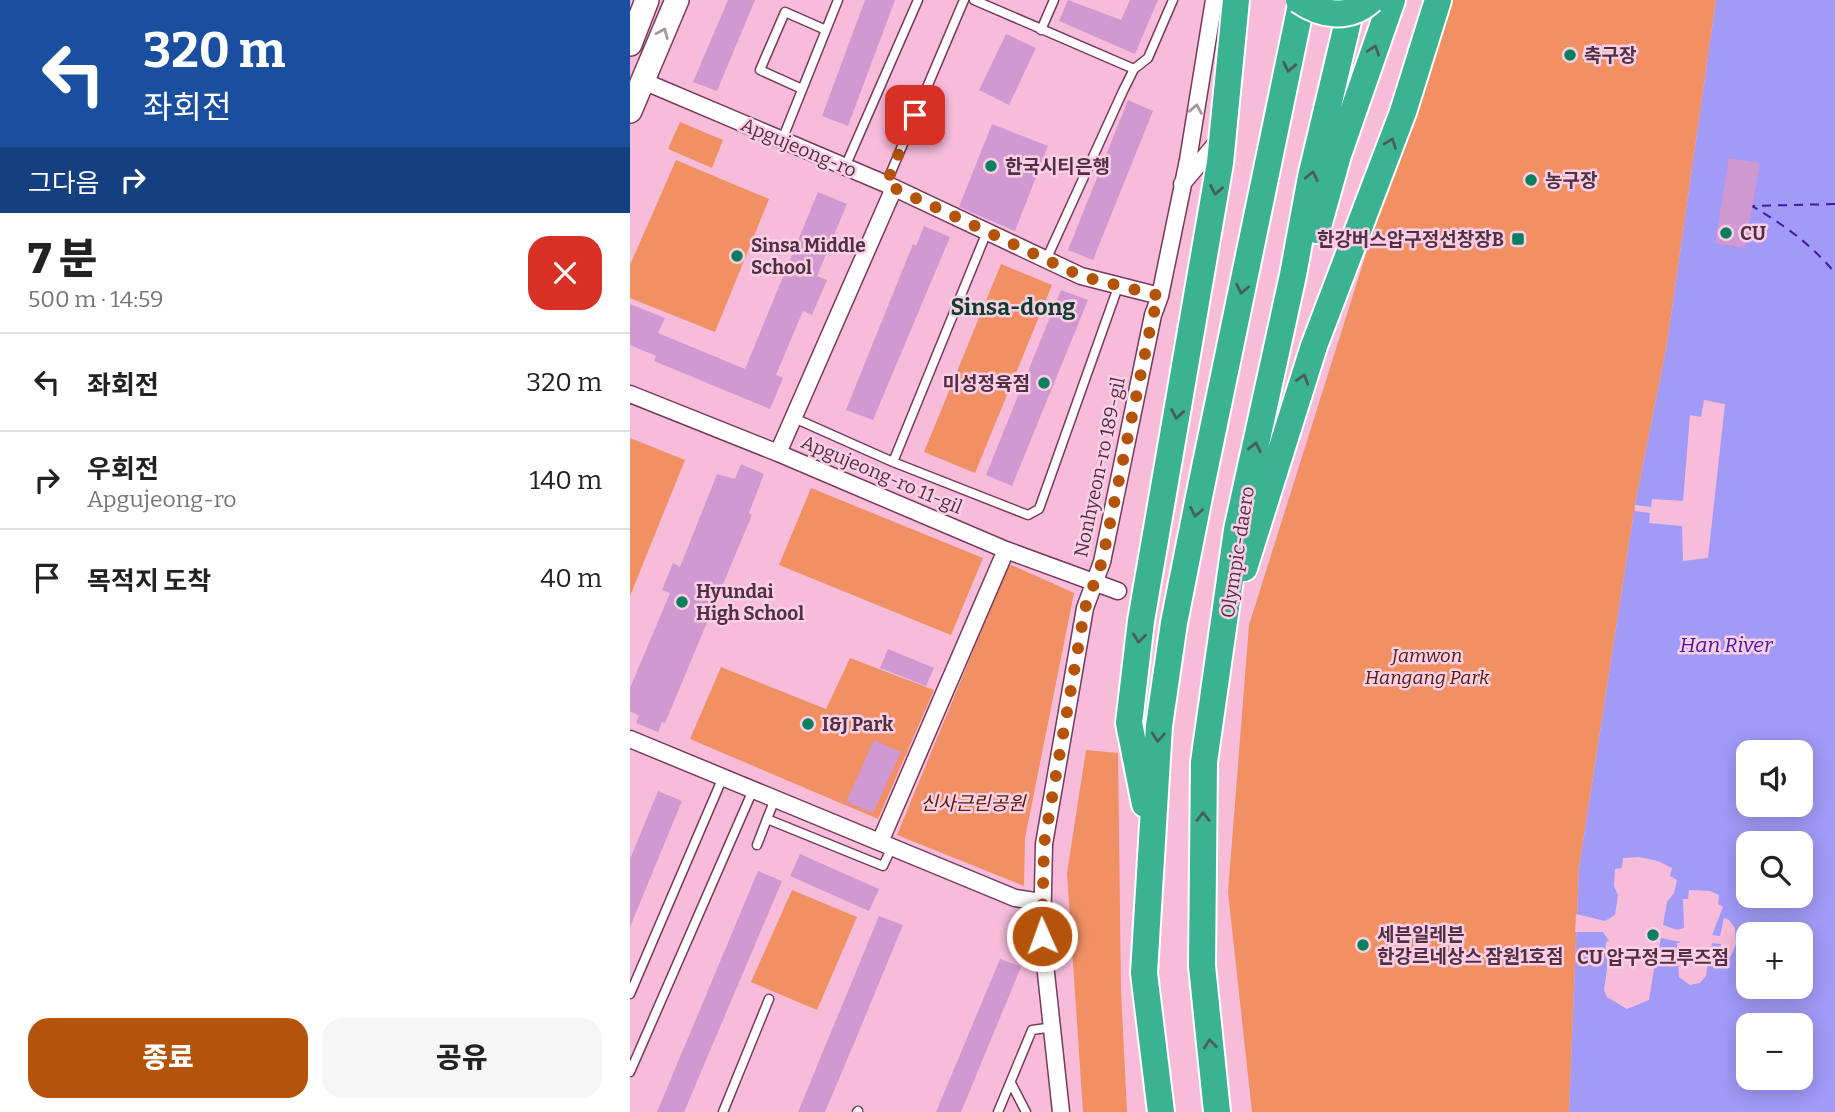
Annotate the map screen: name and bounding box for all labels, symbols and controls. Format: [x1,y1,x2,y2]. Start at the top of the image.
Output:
text: 320 m [143,21,286,80]
icon: left [28,28,119,119]
one-way arrow [655,28,669,40]
one-way arrow [1366,44,1380,56]
place label: 축구장 [1584,44,1636,67]
marker: 축구장 [1562,47,1578,63]
one-way arrow [1282,61,1297,73]
pin [885,85,945,145]
text: 좌회전 [143,88,231,126]
icon: arrive [896,96,934,134]
one-way arrow [1188,103,1203,115]
street label: Apgujeong-ro [737,113,860,182]
one-way arrow [1383,137,1397,149]
place label: 한국시티은행 [1005,155,1110,178]
marker: 한국시티은행 [983,158,999,174]
icon: right [114,161,152,199]
text: 그다음 [28,168,100,199]
place label: 농구장 [1545,169,1597,192]
one-way arrow [1303,170,1318,182]
marker: 농구장 [1523,172,1539,188]
one-way arrow [1209,184,1224,196]
place label: CU [1740,222,1766,245]
marker: CU [1718,225,1734,241]
place label: 한강버스압구정선창장B [1317,228,1504,251]
marker: 한강버스압구정선창장B [1510,231,1526,247]
text: 7 분 [28,234,97,284]
place label: Sinsa Middle School [751,234,866,279]
button: close [528,236,602,310]
marker: Sinsa Middle School [729,248,745,264]
one-way arrow [1235,283,1250,295]
text: 500 m · 14:59 [28,285,164,313]
district label: Sinsa-dong [950,293,1076,321]
icon: left [28,363,66,401]
text: 320 m [526,367,602,398]
text: 좌회전 [87,370,159,401]
place label: 미성정육점 [943,372,1030,395]
one-way arrow [1295,373,1310,385]
marker: 미성정육점 [1036,375,1052,391]
street label: Nonhyeon-ro 189-gil [1069,375,1130,559]
one-way arrow [1170,408,1185,420]
street label: Apgujeong-ro 11-gil [798,430,966,519]
one-way arrow [1247,441,1262,453]
text: 우회전 [87,454,159,485]
icon: right [28,461,66,499]
text: 140 m [530,465,602,496]
text: Apgujeong-ro [87,485,237,513]
street label: Olympic-daero [1216,485,1259,620]
one-way arrow [1190,506,1205,518]
icon: arrive [28,559,66,597]
text: 40 m [540,563,602,594]
text: 목적지 도착 [87,566,211,597]
place label: Hyundai High School [696,580,804,625]
marker: Hyundai High School [674,594,690,610]
one-way arrow [1132,632,1147,644]
water label: Han River [1680,632,1774,658]
park label: Jamwon Hangang Park [1365,644,1490,689]
place label: I&J Park [822,713,894,736]
marker: I&J Park [800,716,816,732]
one-way arrow [1151,731,1166,742]
map controls [1736,740,1813,1090]
button: sound [1736,740,1813,817]
park label: 신사근린공원 [921,792,1027,815]
one-way arrow [1195,811,1211,822]
button: search [1736,831,1813,908]
position arrow [1005,899,1079,973]
button: + [1736,922,1813,999]
place label: 세븐일레븐 한강르네상스 잠원1호점 [1377,923,1563,968]
marker: CU 압구정크루즈점 [1645,927,1661,943]
marker: 세븐일레븐 한강르네상스 잠원1호점 [1355,937,1371,953]
place label: CU 압구정크루즈점 [1577,946,1729,969]
button: − [1736,1013,1813,1090]
button: 종료 [28,1018,308,1098]
button: 공유 [322,1018,602,1098]
one-way arrow [1203,1038,1218,1049]

